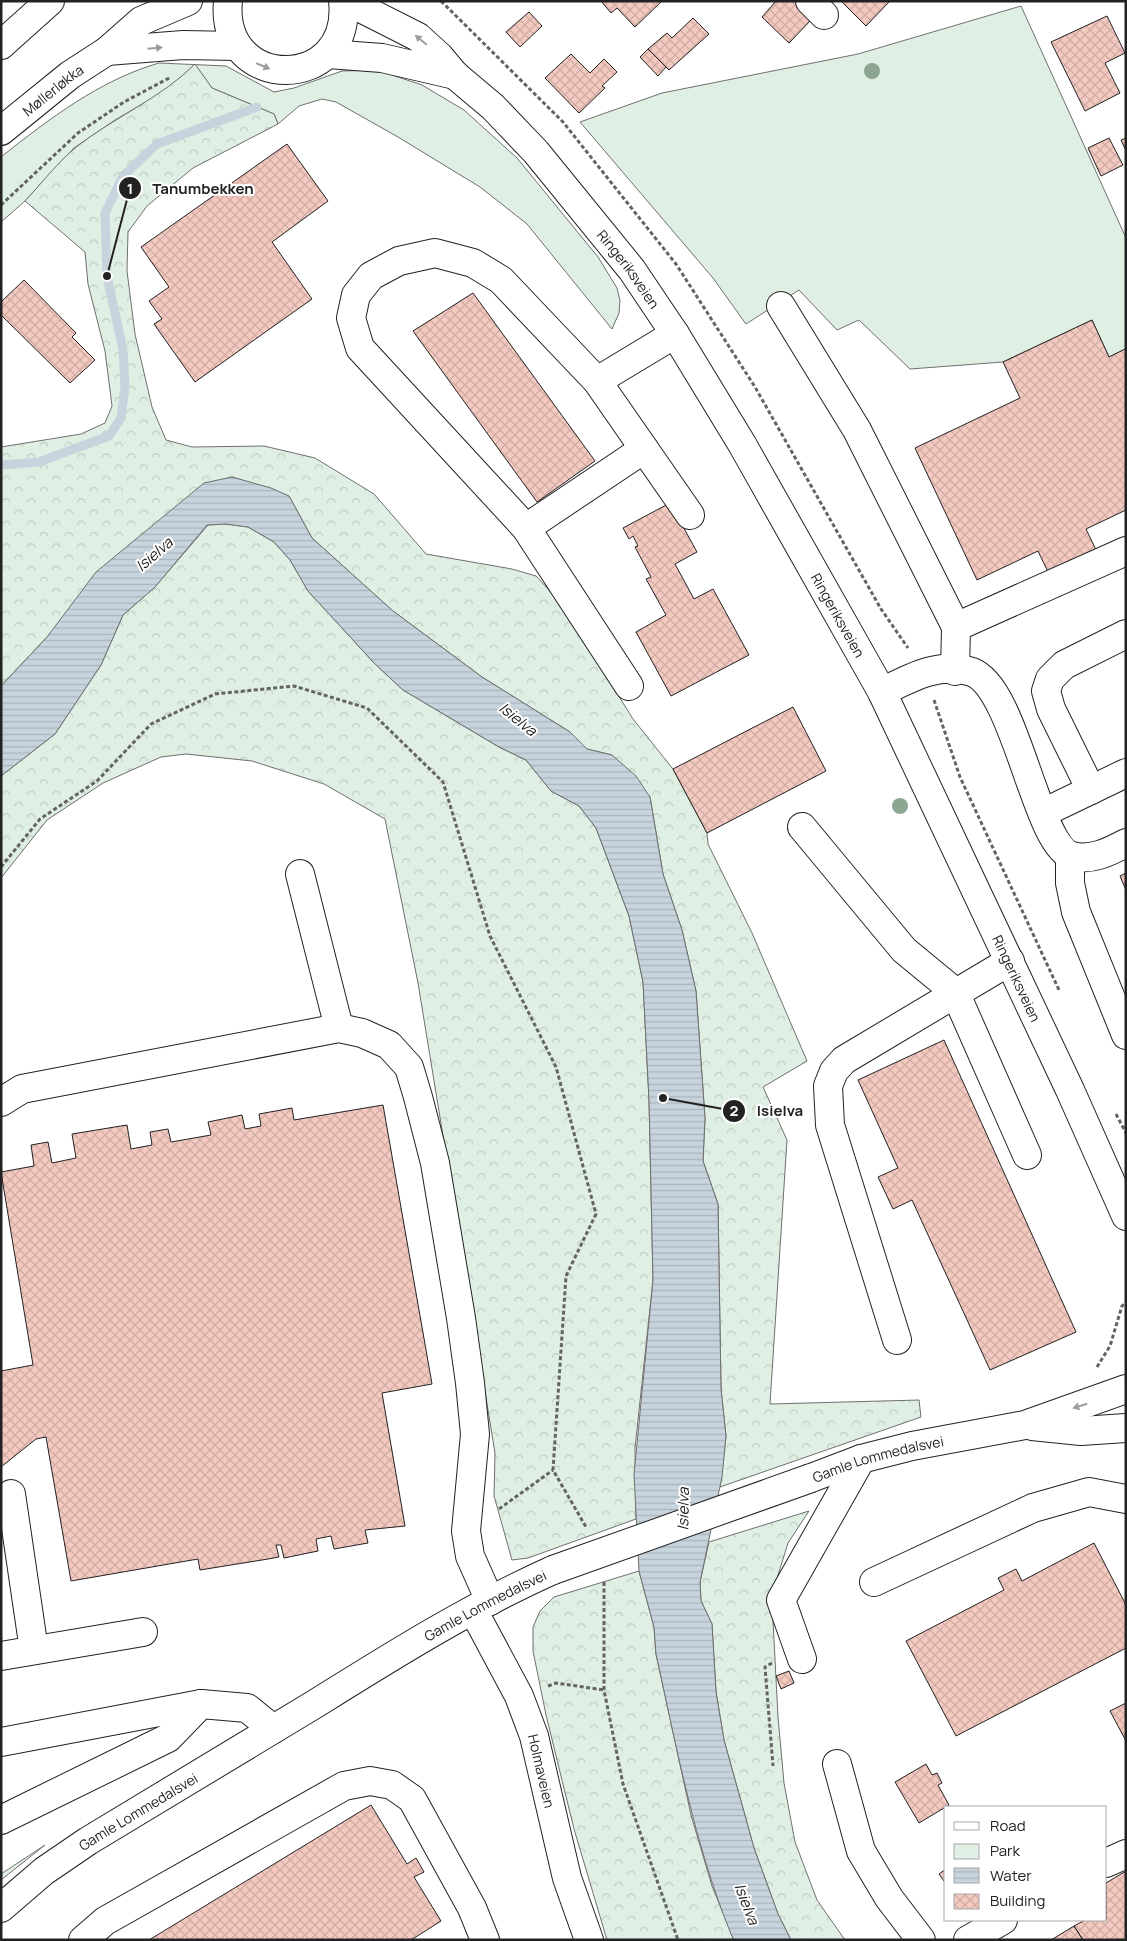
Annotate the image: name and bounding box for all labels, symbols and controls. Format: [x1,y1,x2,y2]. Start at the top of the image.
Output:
one-way arrow [415,35,428,46]
one-way arrow [148,44,164,52]
street label: Møllerløkka [18,60,87,120]
one-way arrow [256,62,271,70]
callout: Tanumbekken [117,173,264,203]
text: 1 [127,178,133,199]
text: Tanumbekken [152,178,254,199]
street label: Ringeriksveien [593,225,664,312]
water label: Isielva [131,532,177,576]
street label: Ringeriksveien [807,569,870,660]
water label: Isielva [495,697,542,741]
street label: Ringeriksveien [989,932,1046,1025]
callout: Isielva [722,1096,813,1126]
text: 2 [730,1100,739,1121]
text: Isielva [757,1100,803,1121]
one-way arrow [1072,1402,1087,1410]
street label: Gamle Lommedalsvei [810,1431,945,1486]
water label: Isielva [672,1487,694,1531]
street label: Gamle Lommedalsvei [420,1565,549,1645]
street label: Holmaveien [524,1732,560,1810]
street label: Gamle Lommedalsvei [74,1768,201,1854]
legend [944,1806,1107,1921]
text: Road [990,1815,1026,1836]
text: Park [990,1840,1020,1861]
text: Water [990,1865,1032,1886]
water label: Isielva [730,1880,765,1928]
text: Building [990,1890,1045,1911]

